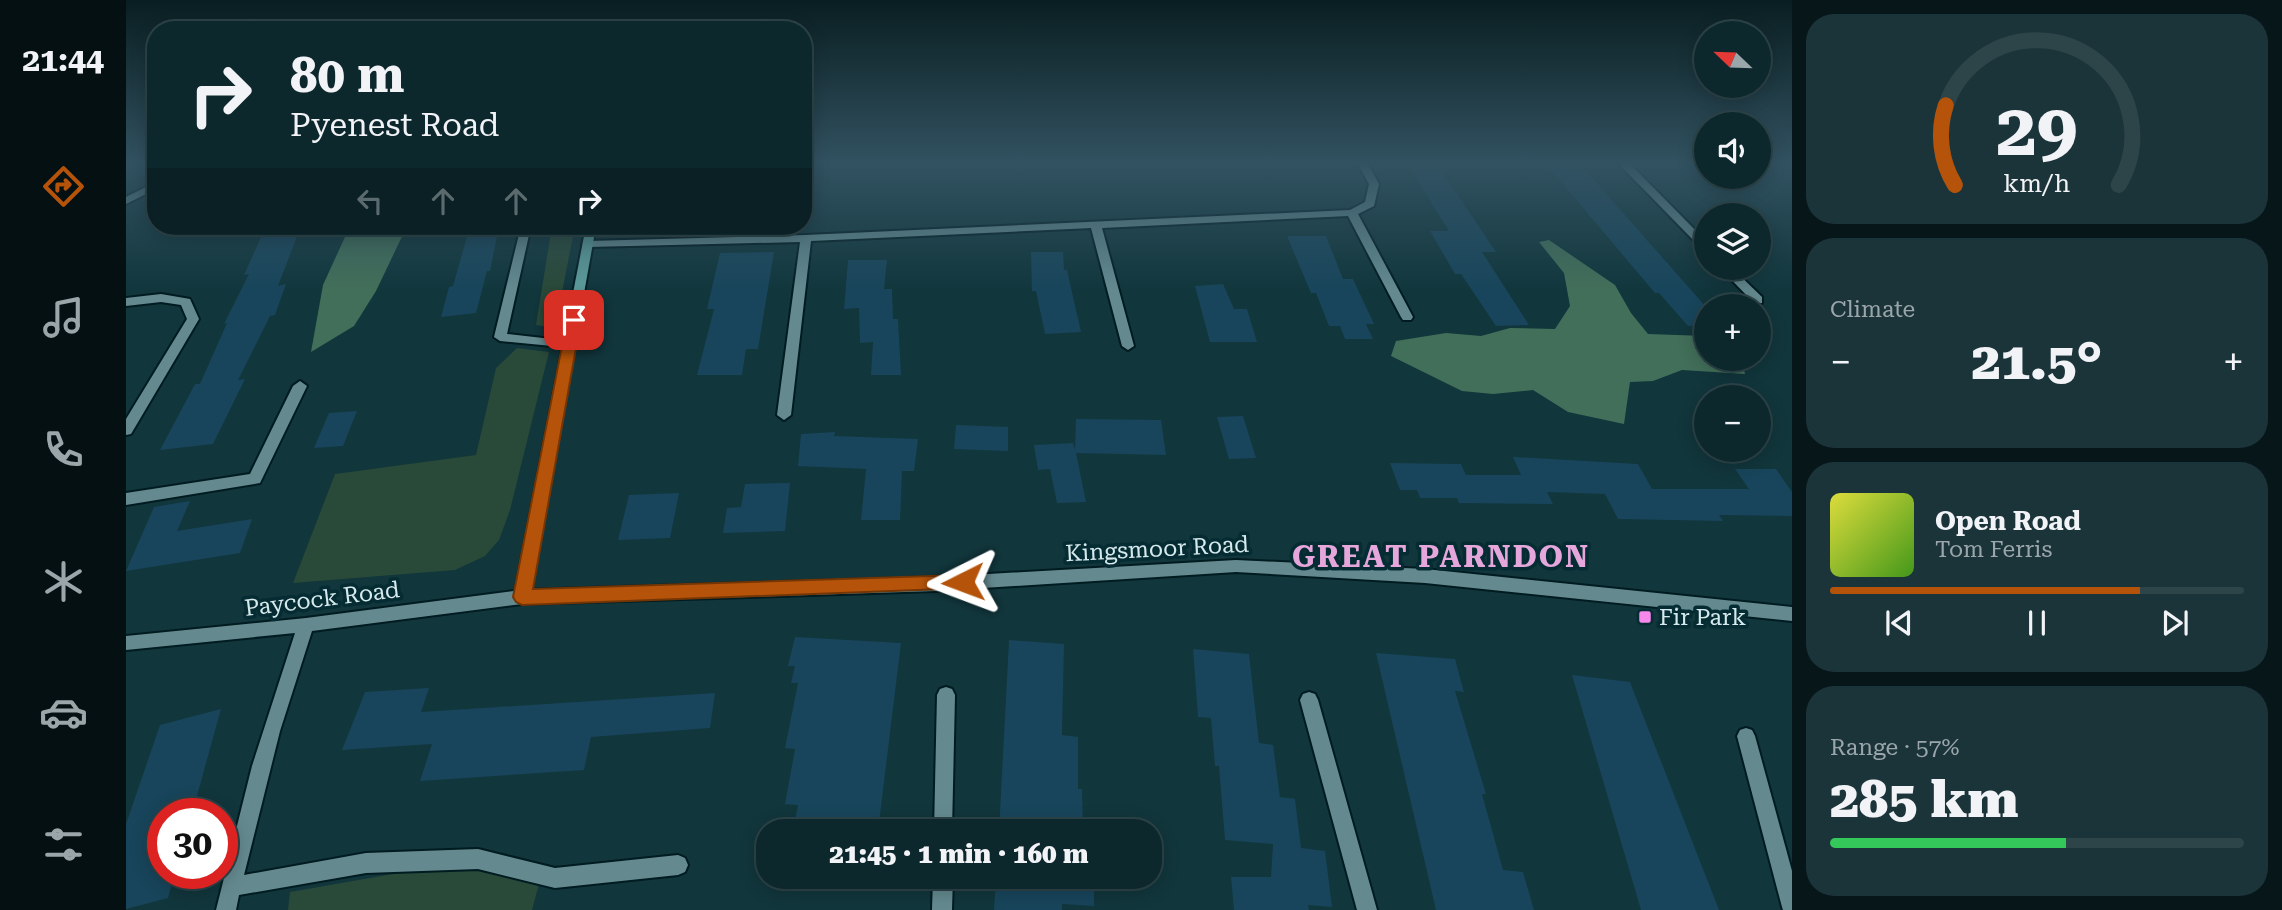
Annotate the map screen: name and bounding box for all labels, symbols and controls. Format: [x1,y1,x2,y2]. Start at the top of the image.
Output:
north arrow [1694,21,1771,98]
map controls [1694,21,1771,462]
text: 21:44 [22,41,104,79]
text: 80 m [290,47,405,104]
icon: right [175,49,266,140]
text: 29 [1996,88,2078,173]
text: Pyenest Road [290,106,499,144]
button: sound [1694,112,1771,189]
icon: directions [39,162,88,211]
text: km/h [2004,169,2070,198]
icon: left [351,182,389,220]
icon: ahead [424,182,462,220]
icon: ahead [497,182,535,220]
icon: right [570,182,608,220]
button: layers [1694,203,1771,280]
pin [544,290,604,350]
icon: music [39,293,88,342]
button: + [1694,294,1771,371]
text: Climate [1830,296,1915,323]
icon: arrive [555,301,593,339]
text: 21.5° [1972,331,2102,392]
text: − [1830,340,1851,384]
text: + [2223,340,2244,384]
button: − [1694,385,1771,462]
icon: phone [39,425,88,474]
text: Open Road [1935,506,2081,536]
street label: Kingsmoor Road [1065,531,1250,567]
text: Tom Ferris [1935,536,2052,563]
district label: GREAT PARNDON [1292,539,1590,574]
position arrow [926,545,1000,619]
icon: climate [39,557,88,606]
street label: Paycock Road [243,576,401,622]
place label: Fir Park [1659,604,1746,631]
icon: previous [1880,604,1918,642]
icon: pause [2018,604,2056,642]
icon: next [2156,604,2194,642]
marker: Fir Park [1637,609,1653,625]
icon: car [39,688,88,737]
text: Range · 57% [1830,734,1959,761]
text: 285 km [1830,769,2018,830]
speed limit sign: 30 [147,798,238,889]
icon: filters [39,820,88,869]
text: 21:45 · 1 min · 160 m [829,839,1089,869]

